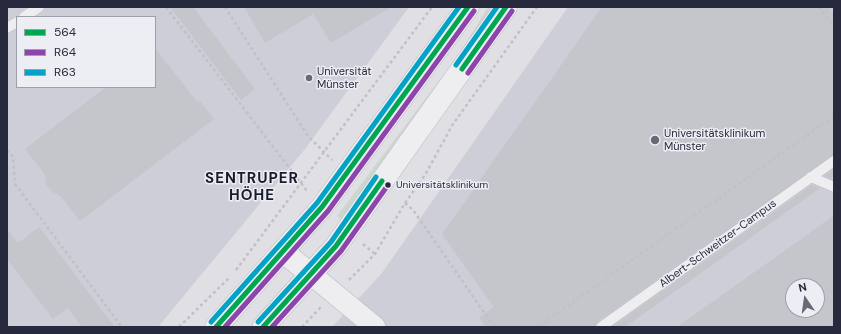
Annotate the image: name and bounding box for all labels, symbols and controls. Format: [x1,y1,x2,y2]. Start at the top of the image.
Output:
legend [16,16,156,88]
text: 564 [54,24,76,40]
text: R64 [54,44,76,60]
text: R63 [54,64,76,80]
place label: Universität Münster [317,65,372,91]
marker: Universität Münster [304,73,314,83]
place label: Universitätsklinikum Münster [664,127,765,153]
marker: Universitätsklinikum Münster [649,134,661,146]
district label: SENTRUPER HÖHE [205,170,299,205]
place label: Universitätsklinikum [396,179,488,191]
marker: Universitätsklinikum [383,180,393,190]
street label: Albert-Schweitzer-Campus [657,197,779,291]
north arrow [785,278,825,318]
text: N [797,280,808,295]

